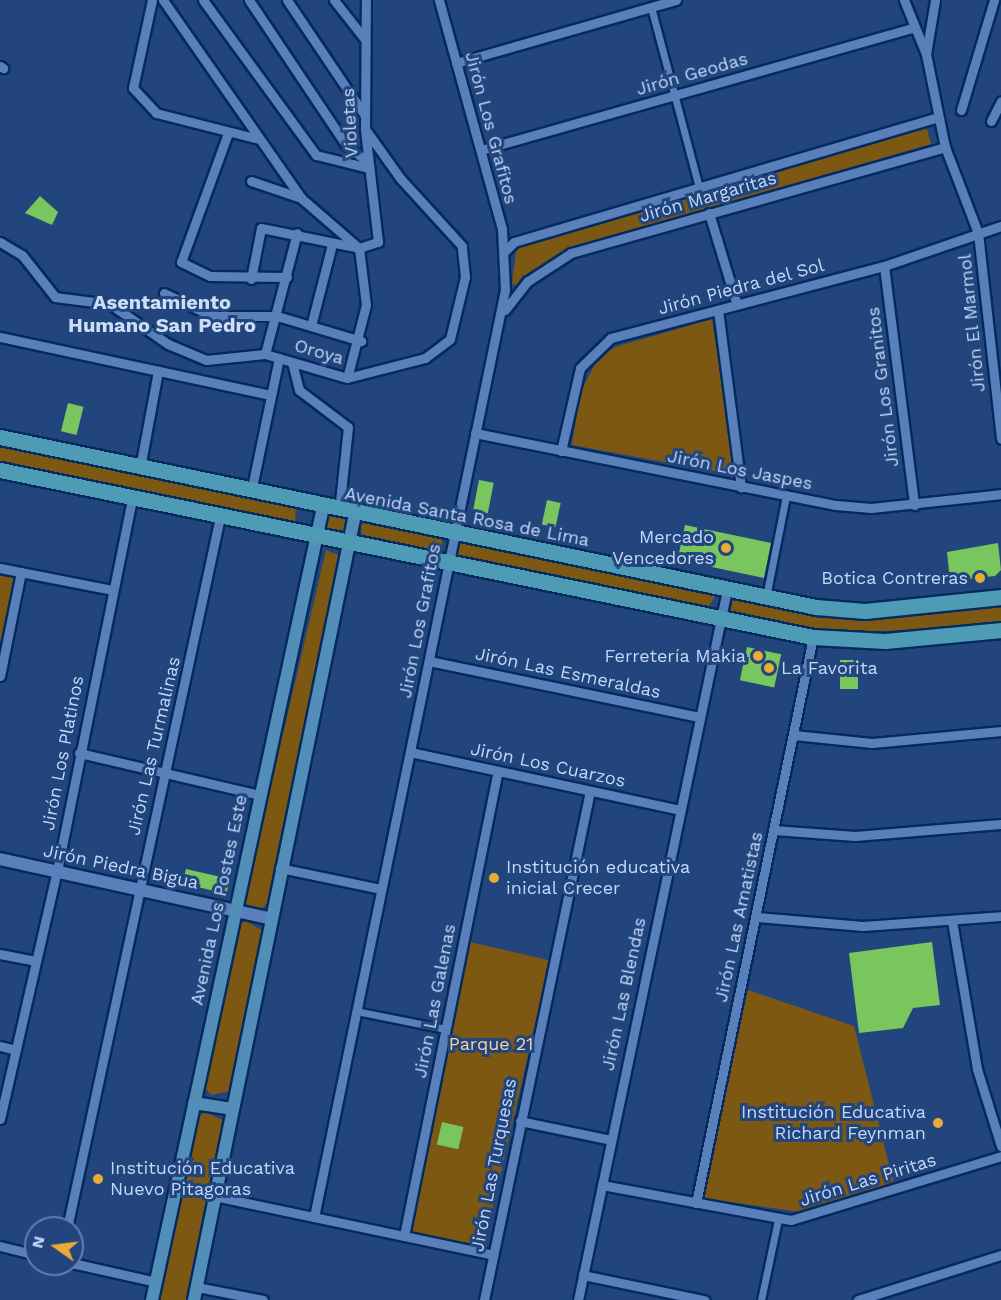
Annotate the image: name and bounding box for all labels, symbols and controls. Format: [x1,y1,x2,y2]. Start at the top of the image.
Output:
street label: Jirón Geodas [634,48,750,100]
street label: Jirón Los Grafitos [460,49,522,207]
street label: Violetas [337,87,363,159]
street label: Jirón Margaritas [637,167,779,227]
street label: Jirón El Marmol [954,253,990,393]
street label: Jirón Piedra del Sol [655,254,827,320]
district label: Asentamiento Humano San Pedro [68,290,256,337]
street label: Jirón Los Granitos [862,306,904,468]
street label: Oroya [292,335,346,369]
street label: Jirón Los Jaspes [665,445,815,495]
street label: Avenida Santa Rosa de Lima [342,483,592,551]
place label: Mercado Vencedores [612,527,714,570]
marker: Mercado Vencedores [719,541,733,555]
street label: Jirón Los Grafitos [394,542,446,700]
place label: Botica Contreras [821,567,968,589]
marker: Botica Contreras [973,571,987,585]
street label: Jirón Las Esmeraldas [473,643,663,703]
place label: Ferretería Makia [604,645,746,667]
marker: Ferretería Makia [751,649,765,663]
street label: Jirón Las Turmalinas [123,654,185,838]
place label: La Favorita [781,657,878,679]
marker: La Favorita [762,661,776,675]
street label: Jirón Los Platinos [37,674,89,832]
street label: Jirón Los Cuarzos [469,738,627,792]
street label: Avenida Los Postes Este [186,793,252,1007]
street label: Jirón Las Amatistas [710,829,768,1005]
street label: Jirón Piedra Bigua [41,840,201,894]
place label: Institución educativa inicial Crecer [506,857,690,900]
marker: Institución educativa inicial Crecer [487,871,501,885]
street label: Jirón Las Blendas [597,915,651,1073]
street label: Jirón Las Galenas [409,922,461,1080]
park label: Parque 21 [449,1033,533,1055]
street label: Jirón Las Turquesas [467,1076,521,1254]
place label: Institución Educativa Richard Feynman [741,1102,926,1144]
marker: Institución Educativa Richard Feynman [931,1116,945,1130]
street label: Jirón Las Piritas [797,1149,939,1211]
place label: Institución Educativa Nuevo Pitagoras [110,1158,295,1200]
marker: Institución Educativa Nuevo Pitagoras [91,1172,105,1186]
north arrow [24,1216,84,1276]
text: N [27,1234,49,1250]

